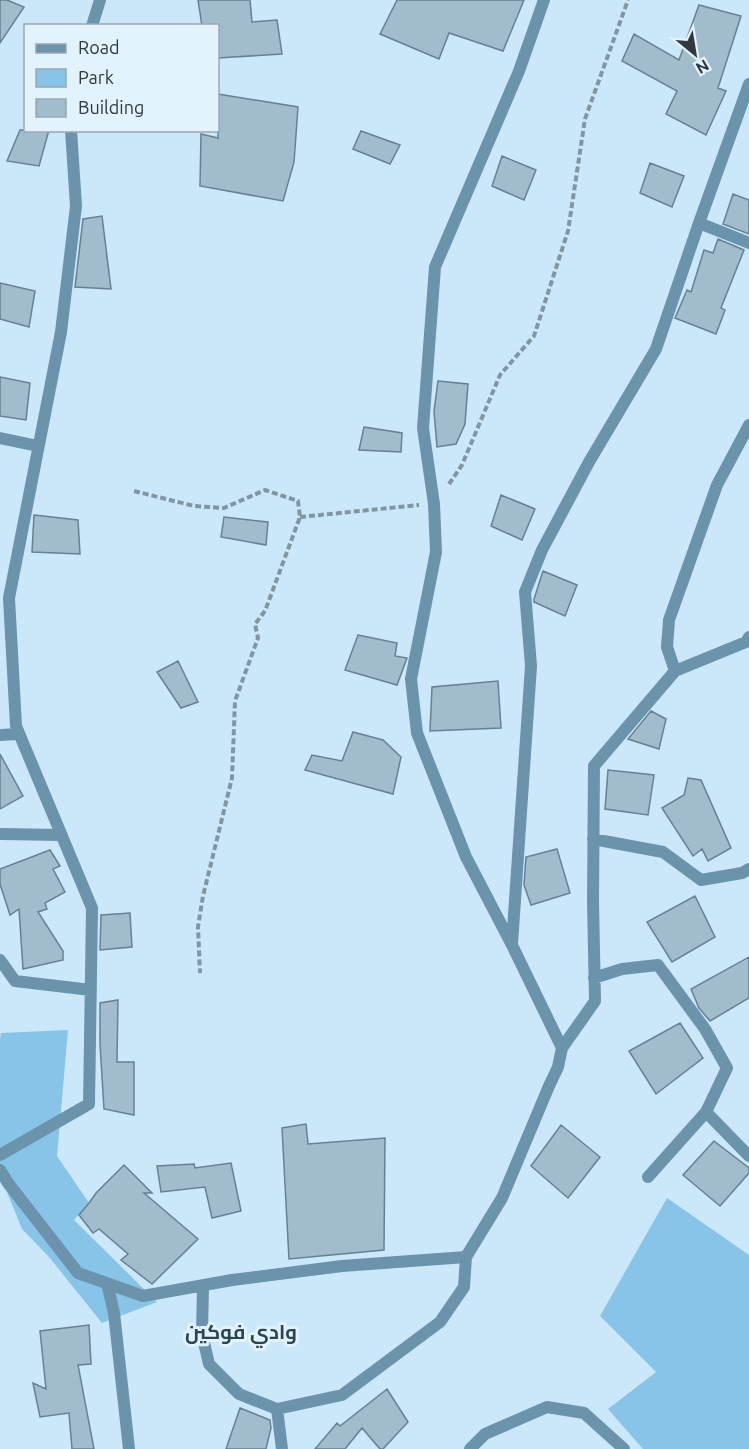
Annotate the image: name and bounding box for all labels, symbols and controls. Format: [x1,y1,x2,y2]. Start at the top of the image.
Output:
legend [24,24,219,132]
north arrow [665,24,725,84]
text: Road [78,37,120,57]
text: N [693,56,712,78]
text: Park [78,67,114,87]
text: Building [78,97,144,117]
district label: وادي فوكين [185,1320,297,1348]

